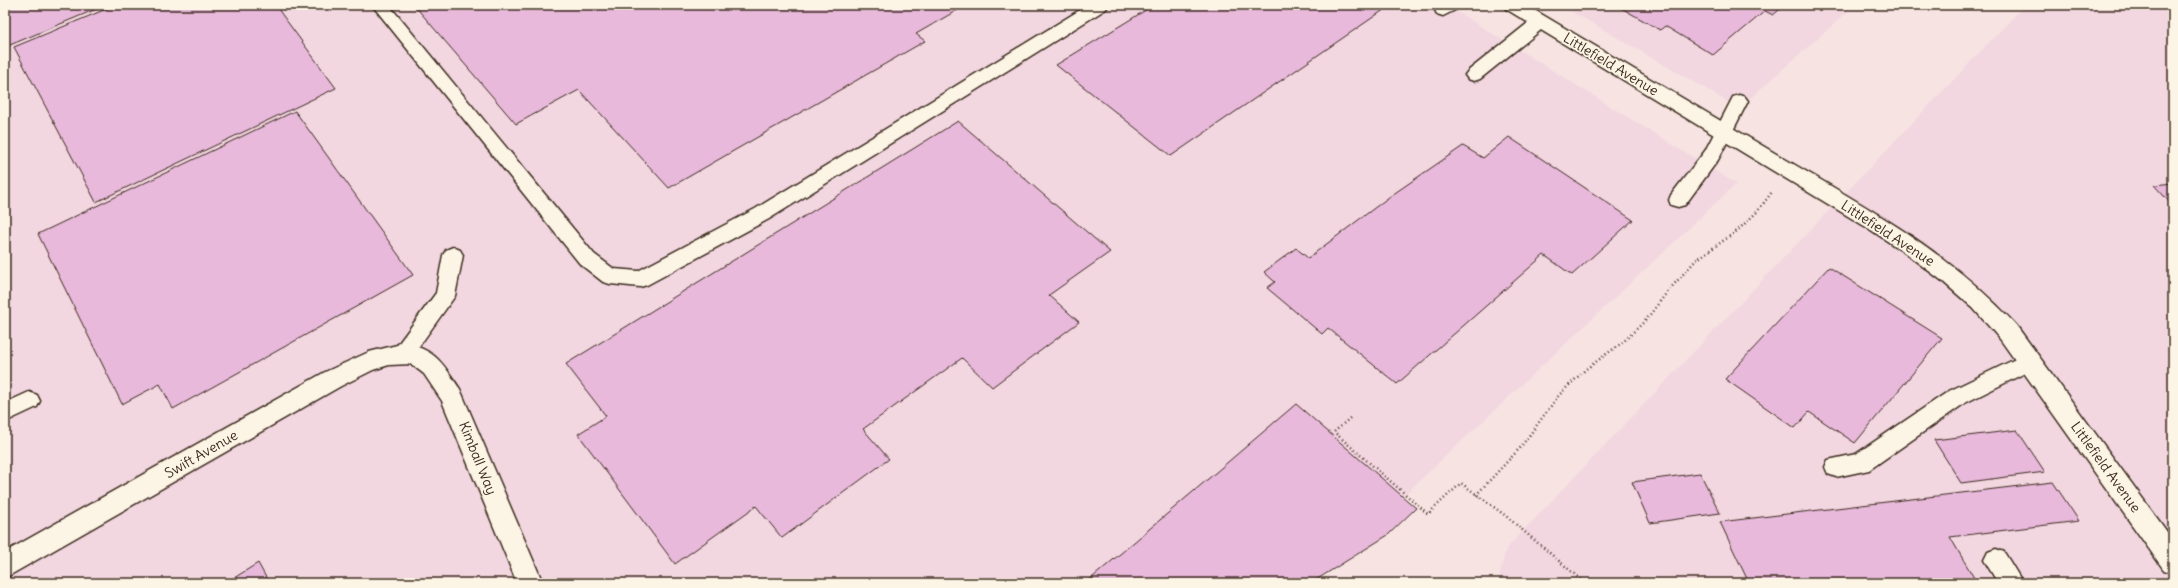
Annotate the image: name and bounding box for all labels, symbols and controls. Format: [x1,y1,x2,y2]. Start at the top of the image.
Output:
street label: Littlefield Avenue [1560,29,1662,99]
street label: Littlefield Avenue [1838,196,1938,270]
street label: Littlefield Avenue [2067,418,2145,516]
street label: Kimball Way [455,419,501,497]
street label: Swift Avenue [161,426,241,482]

